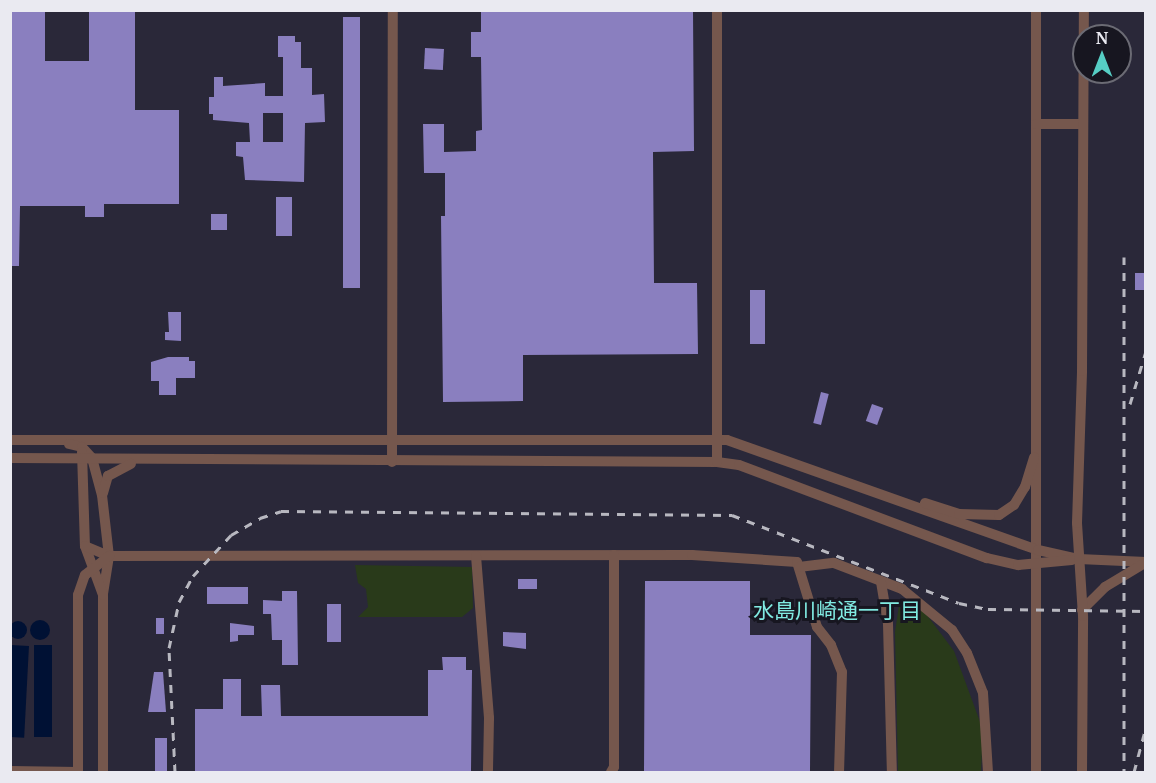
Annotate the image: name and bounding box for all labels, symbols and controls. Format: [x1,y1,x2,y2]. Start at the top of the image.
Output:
north arrow [1072,24,1132,84]
text: N [1096,27,1108,49]
district label: 水島川崎通一丁目 [753,597,921,623]

